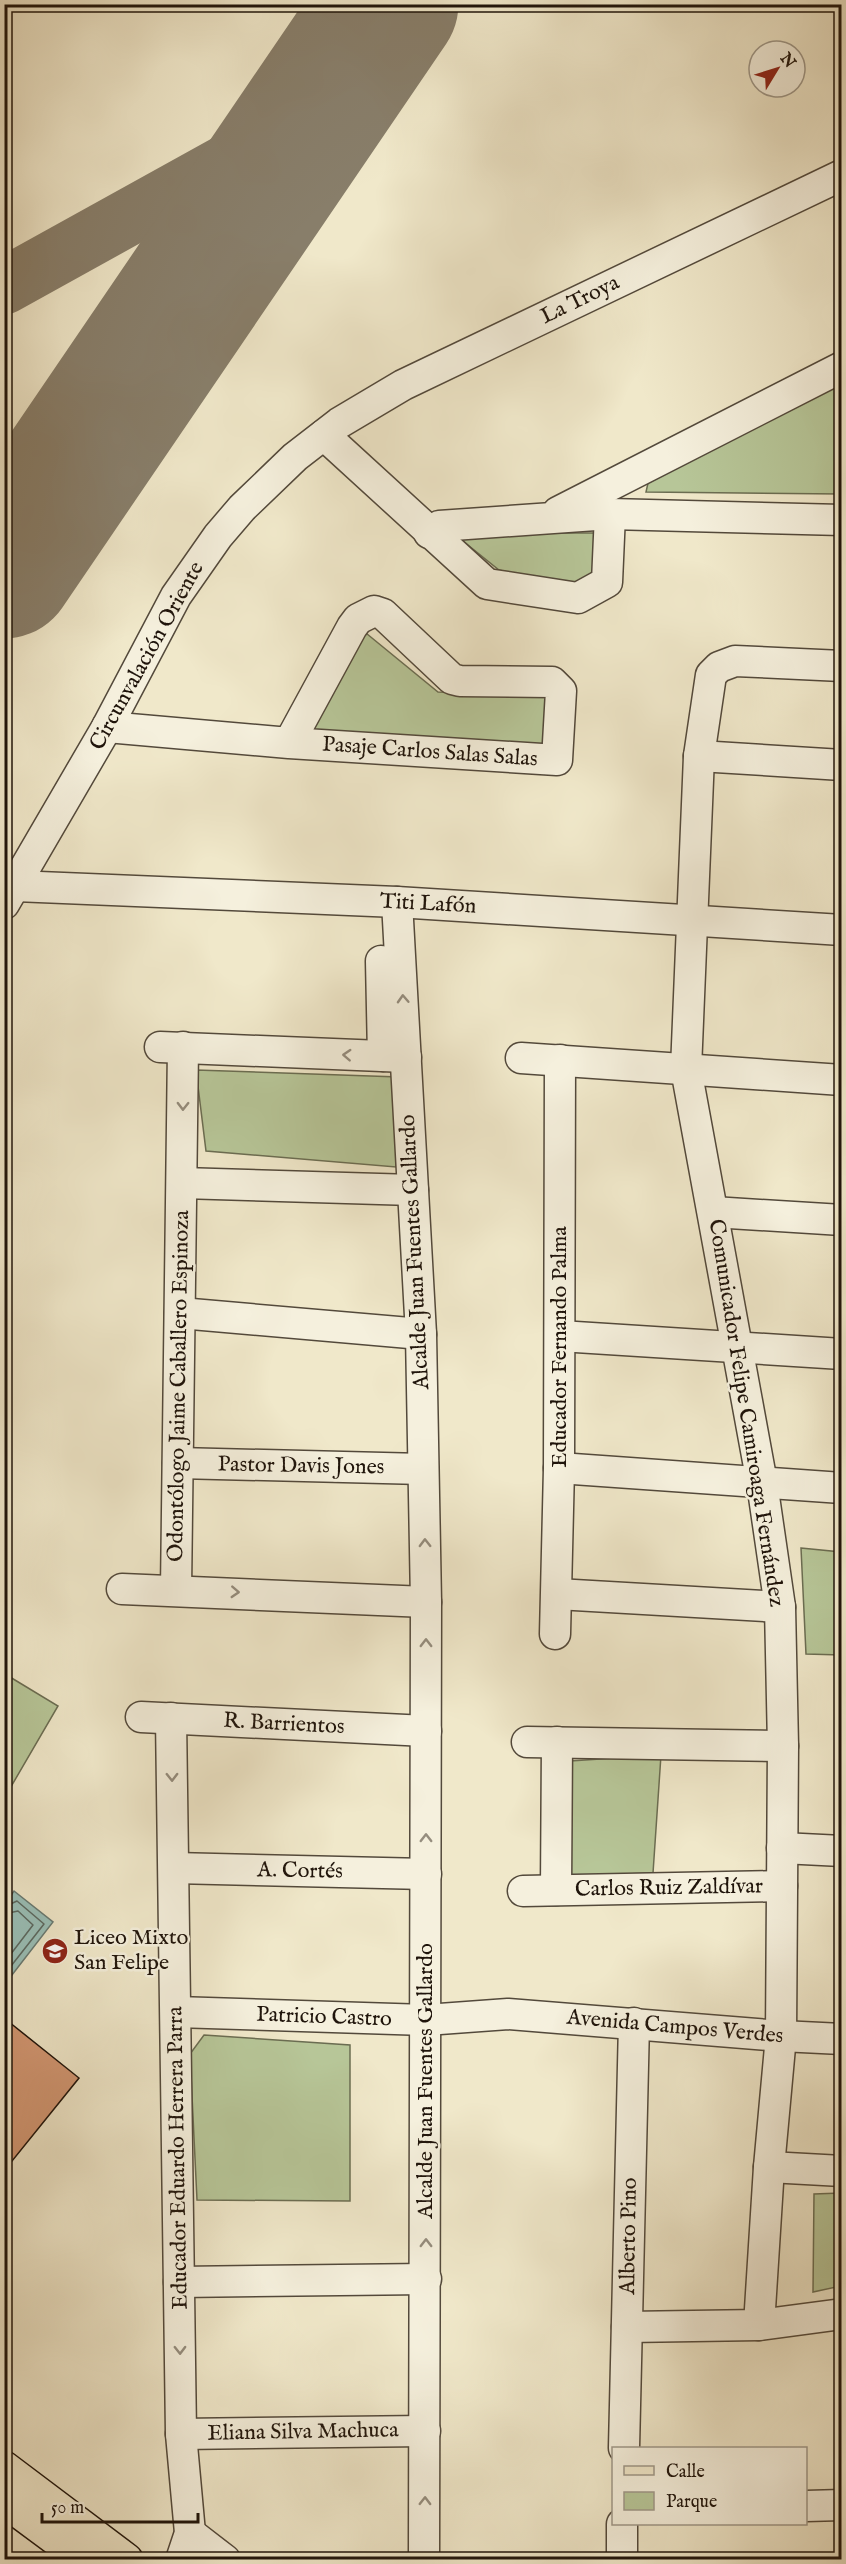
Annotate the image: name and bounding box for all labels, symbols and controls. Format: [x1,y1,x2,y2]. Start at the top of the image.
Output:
north arrow [747,39,807,99]
text: N [774,49,799,73]
street label: La Troya [536,269,624,331]
street label: Circunvalación Oriente [83,557,211,755]
street label: Pasaje Carlos Salas Salas [321,731,539,773]
street label: Titi Lafón [379,887,477,921]
one-way arrow [396,994,409,1003]
one-way arrow [343,1048,352,1061]
one-way arrow [177,1101,189,1110]
street label: Alcalde Juan Fuentes Gallardo [394,1114,436,1391]
street label: Odontólogo Jaime Caballero Espinoza [162,1209,196,1562]
street label: Comunicador Felipe Camiroaga Fernández [702,1217,790,1609]
street label: Educador Fernando Palma [546,1226,574,1468]
street label: Pastor Davis Jones [217,1451,385,1481]
one-way arrow [419,1539,431,1548]
one-way arrow [230,1586,239,1599]
one-way arrow [420,1639,432,1648]
street label: R. Barrientos [223,1707,345,1741]
one-way arrow [166,1772,178,1781]
one-way arrow [420,1834,432,1843]
street label: A. Cortés [256,1856,343,1886]
street label: Carlos Ruiz Zaldívar [575,1872,763,1904]
place label: Liceo Mixto San Felipe [74,1924,188,1977]
school or university icon: Liceo Mixto San Felipe [40,1936,70,1966]
street label: Alcalde Juan Fuentes Gallardo [412,1943,440,2220]
street label: Patricio Castro [256,2001,393,2033]
street label: Avenida Campos Verdes [565,2003,784,2050]
street label: Educador Eduardo Herrera Parra [161,2006,195,2310]
street label: Alberto Pino [614,2177,644,2296]
one-way arrow [420,2239,432,2248]
one-way arrow [174,2345,187,2354]
street label: Eliana Silva Machuca [207,2416,399,2448]
legend [612,2447,807,2525]
text: Calle [666,2461,705,2484]
scale bar [42,2486,198,2524]
text: Parque [666,2491,717,2514]
text: 50 m [51,2497,84,2520]
one-way arrow [419,2497,431,2506]

